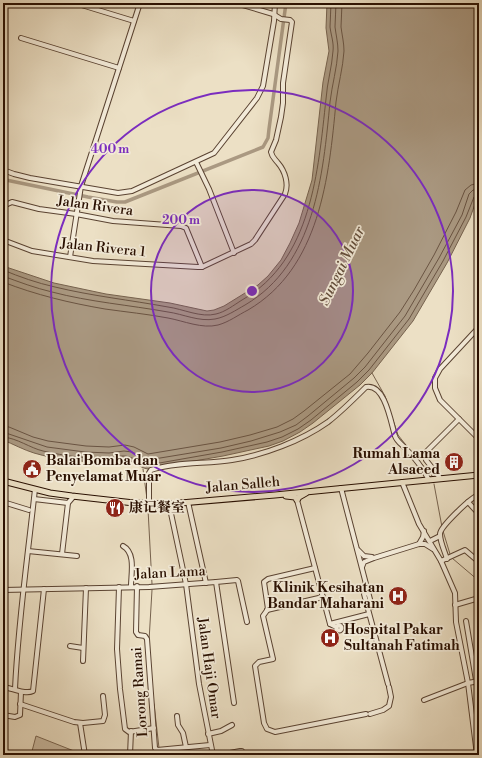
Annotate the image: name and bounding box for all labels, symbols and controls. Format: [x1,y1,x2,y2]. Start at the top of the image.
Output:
text: 400 m [91,142,129,157]
street label: Jalan Rivera [55,192,135,220]
text: 200 m [162,213,200,228]
water label: Sungai Muar [315,223,370,309]
street label: Jalan Rivera 1 [59,234,147,261]
centre of rings [245,284,259,298]
place label: Rumah Lama Alsaeed [352,445,440,479]
building icon: Rumah Lama Alsaeed [443,451,465,473]
place label: Balai Bomba dan Penyelamat Muar [46,452,161,486]
public building icon: Balai Bomba dan Penyelamat Muar [21,458,43,480]
street label: Jalan Salleh [204,473,281,497]
restaurant icon: 康记餐室 [104,497,126,519]
place label: 康记餐室 [129,499,185,517]
street label: Jalan Lama [133,562,207,584]
place label: Klinik Kesihatan Bandar Maharani [267,579,385,613]
hospital icon: Klinik Kesihatan Bandar Maharani [387,585,409,607]
street label: Jalan Haji Omar [193,615,225,720]
place label: Hospital Pakar Sultanah Fatimah [344,621,460,655]
hospital icon: Hospital Pakar Sultanah Fatimah [319,627,341,649]
street label: Lorong Ramai [128,646,152,738]

